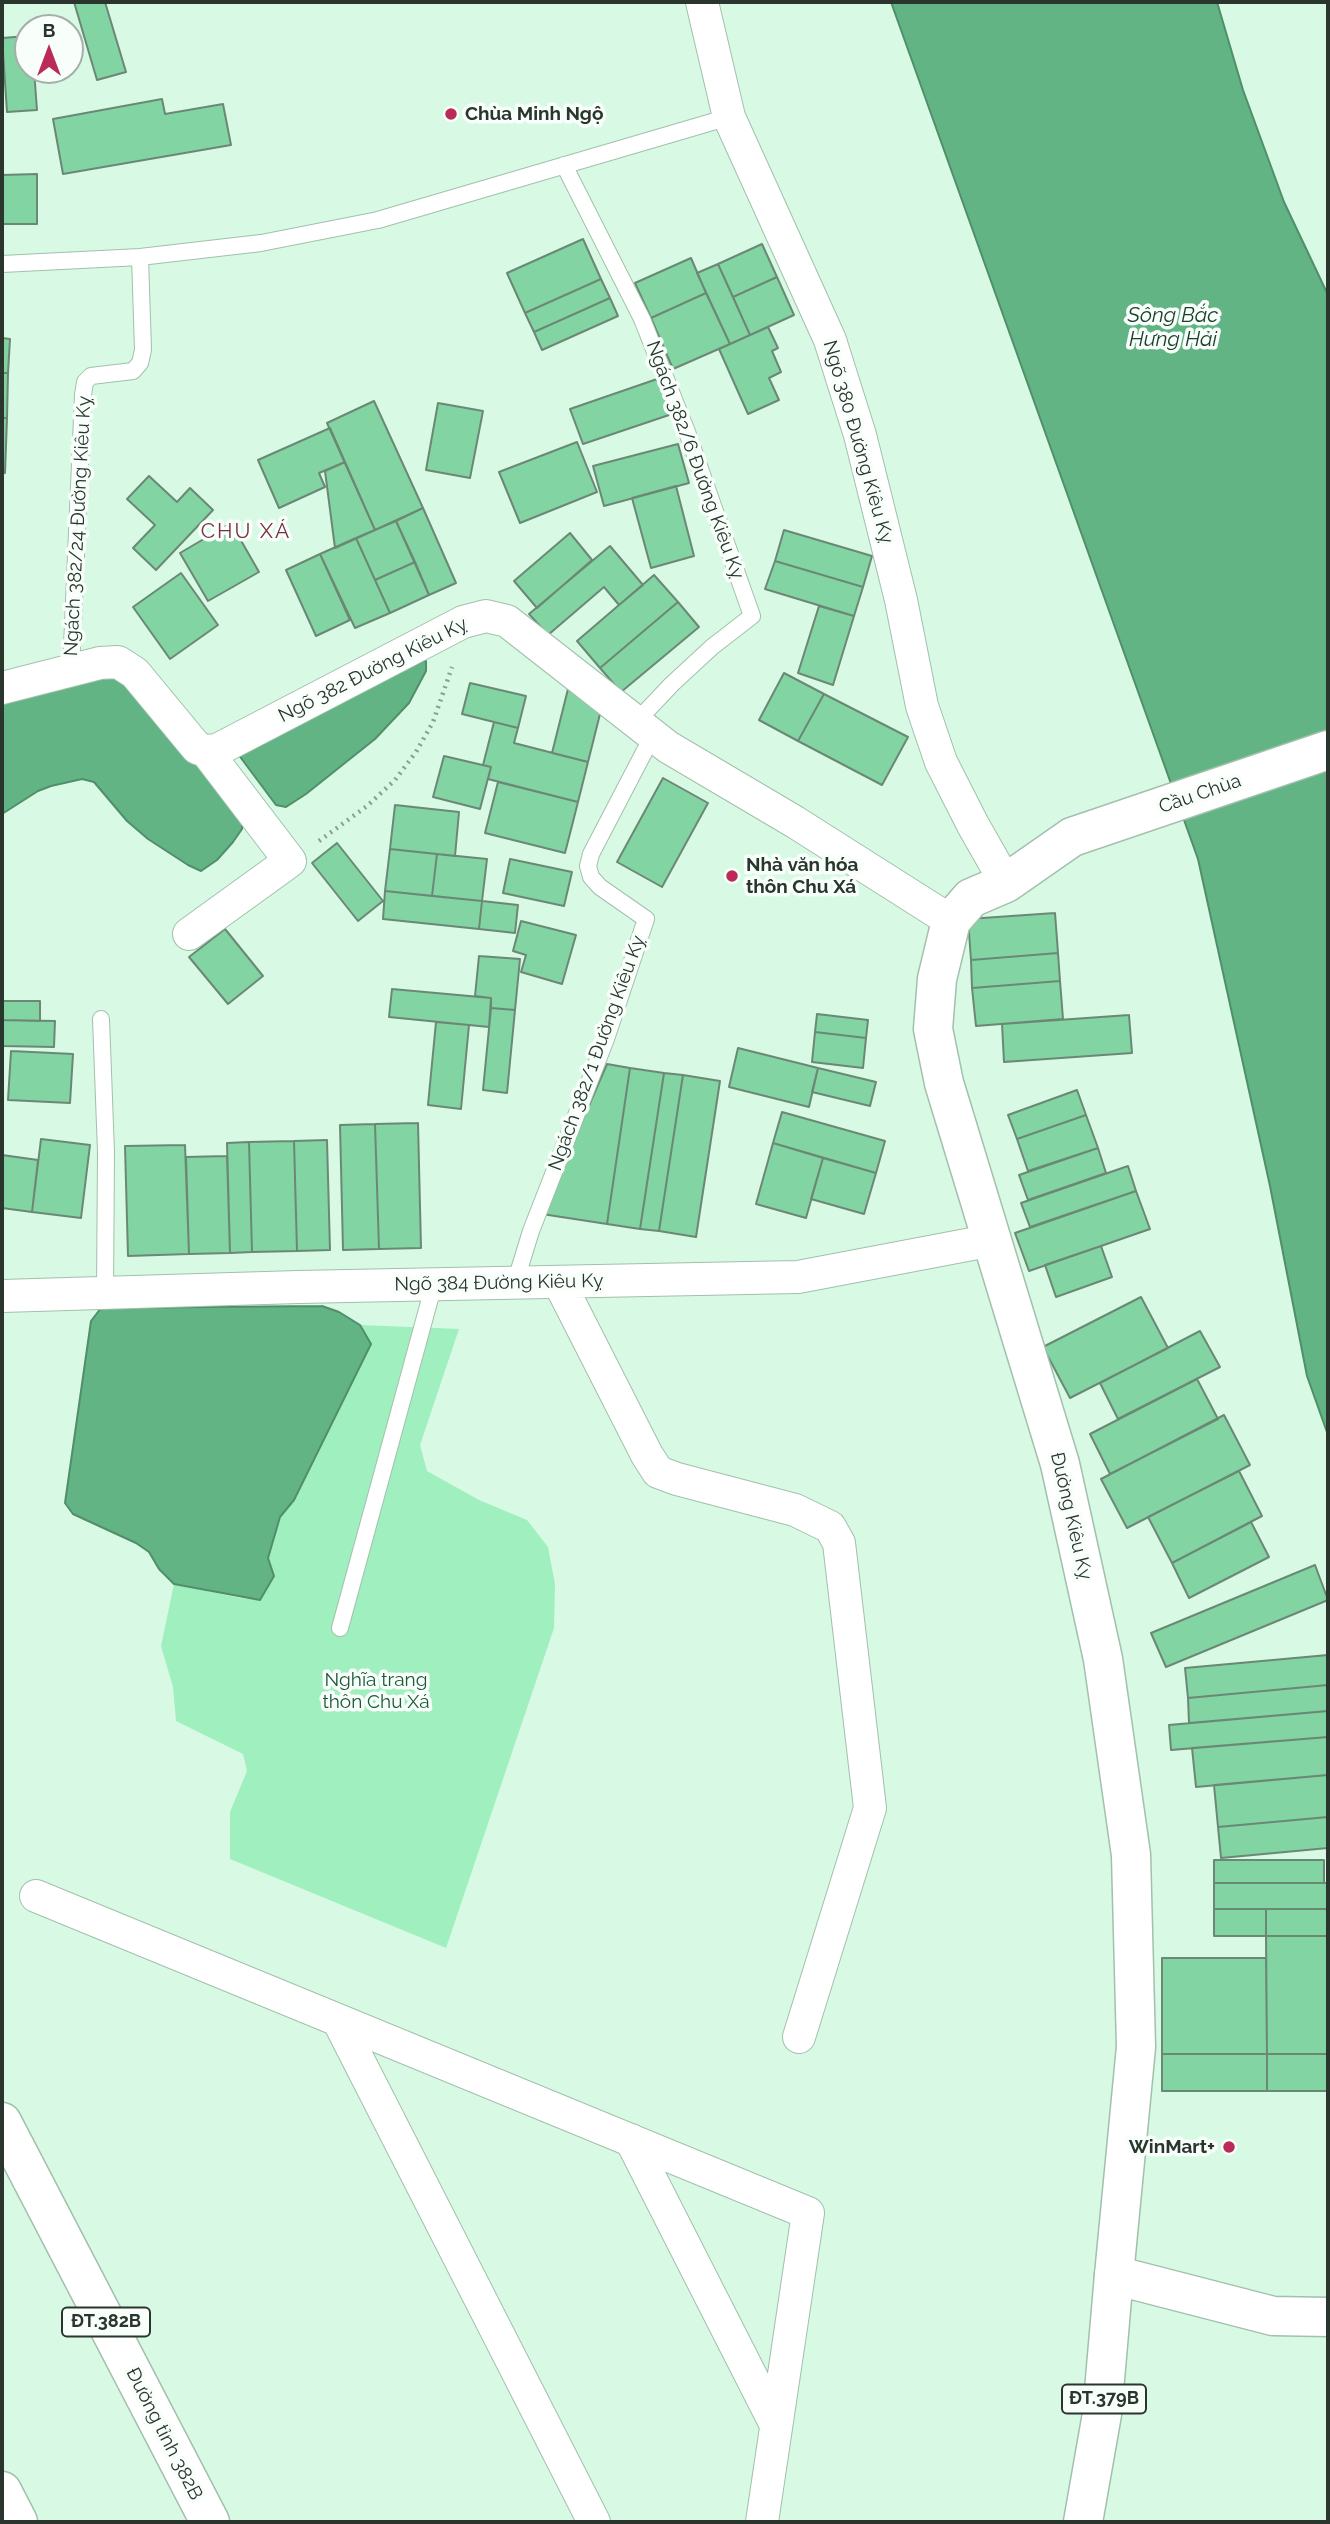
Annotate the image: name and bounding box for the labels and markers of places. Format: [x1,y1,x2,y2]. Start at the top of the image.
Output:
place label: Chùa Minh Ngộ [465,103,603,125]
marker: Chùa Minh Ngộ [443,106,459,122]
place label: Nhà văn hóa thôn Chu Xá [746,854,858,898]
marker: Nhà văn hóa thôn Chu Xá [724,868,740,884]
place label: WinMart+ [1129,2136,1215,2158]
marker: WinMart+ [1221,2139,1237,2155]

